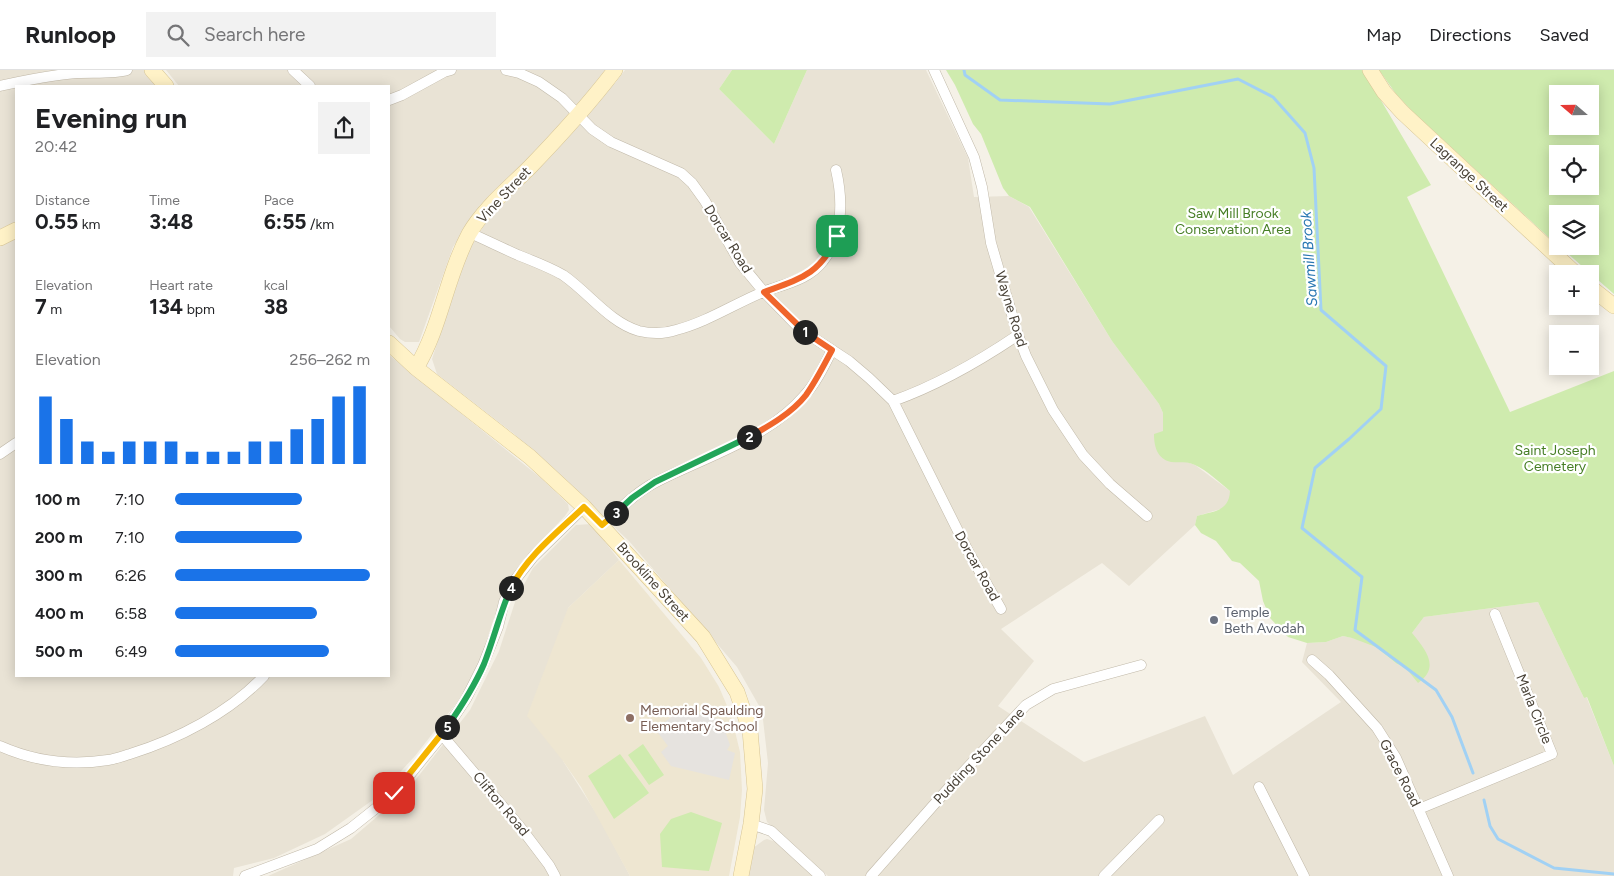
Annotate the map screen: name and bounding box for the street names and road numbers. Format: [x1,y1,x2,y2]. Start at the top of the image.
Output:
street label: Lagrange Street [1426,134,1512,216]
street label: Vine Street [474,163,534,227]
street label: Dorcar Road [700,202,756,276]
street label: Wayne Road [991,269,1031,349]
street label: Dorcar Road [951,528,1003,604]
street label: Brookline Street [613,539,693,625]
street label: Marla Circle [1512,672,1556,747]
street label: Pudding Stone Lane [930,704,1028,808]
street label: Grace Road [1376,736,1424,810]
street label: Clifton Road [469,768,533,840]

